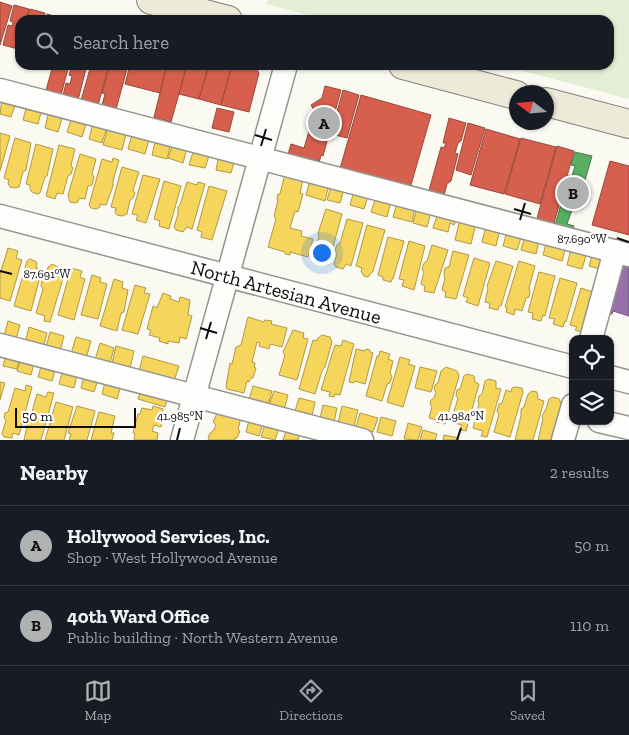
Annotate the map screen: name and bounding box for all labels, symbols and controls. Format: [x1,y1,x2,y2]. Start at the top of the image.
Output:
search box [15,15,614,70]
icon: search [33,29,61,57]
text: Search here [73,31,169,54]
north arrow [509,85,554,130]
pin: A [308,104,340,142]
pin: B [557,174,589,212]
text: 87.690°W [557,232,608,246]
your location [309,240,335,266]
street label: North Artesian Avenue [188,255,384,329]
text: 87.691°W [24,267,71,281]
map controls [569,335,614,425]
button: locate [569,335,614,380]
button: layers [569,380,614,425]
scale bar [15,405,136,428]
text: 50 m [22,408,53,425]
text: 41.985°N [157,409,203,423]
text: 41.984°N [438,409,484,423]
text: Nearby [20,460,88,485]
text: 2 results [550,463,609,482]
text: Hollywood Services, Inc. [67,525,270,548]
text: A [31,536,42,555]
text: 50 m [574,536,609,555]
text: Shop · West Hollywood Avenue [67,548,278,567]
text: 40th Ward Office [67,605,209,628]
text: B [31,616,41,635]
text: 110 m [570,616,609,635]
text: Public building · North Western Avenue [67,628,338,647]
tab: Map [84,677,112,724]
tab: Directions [279,677,343,724]
tab: Saved [510,677,545,724]

